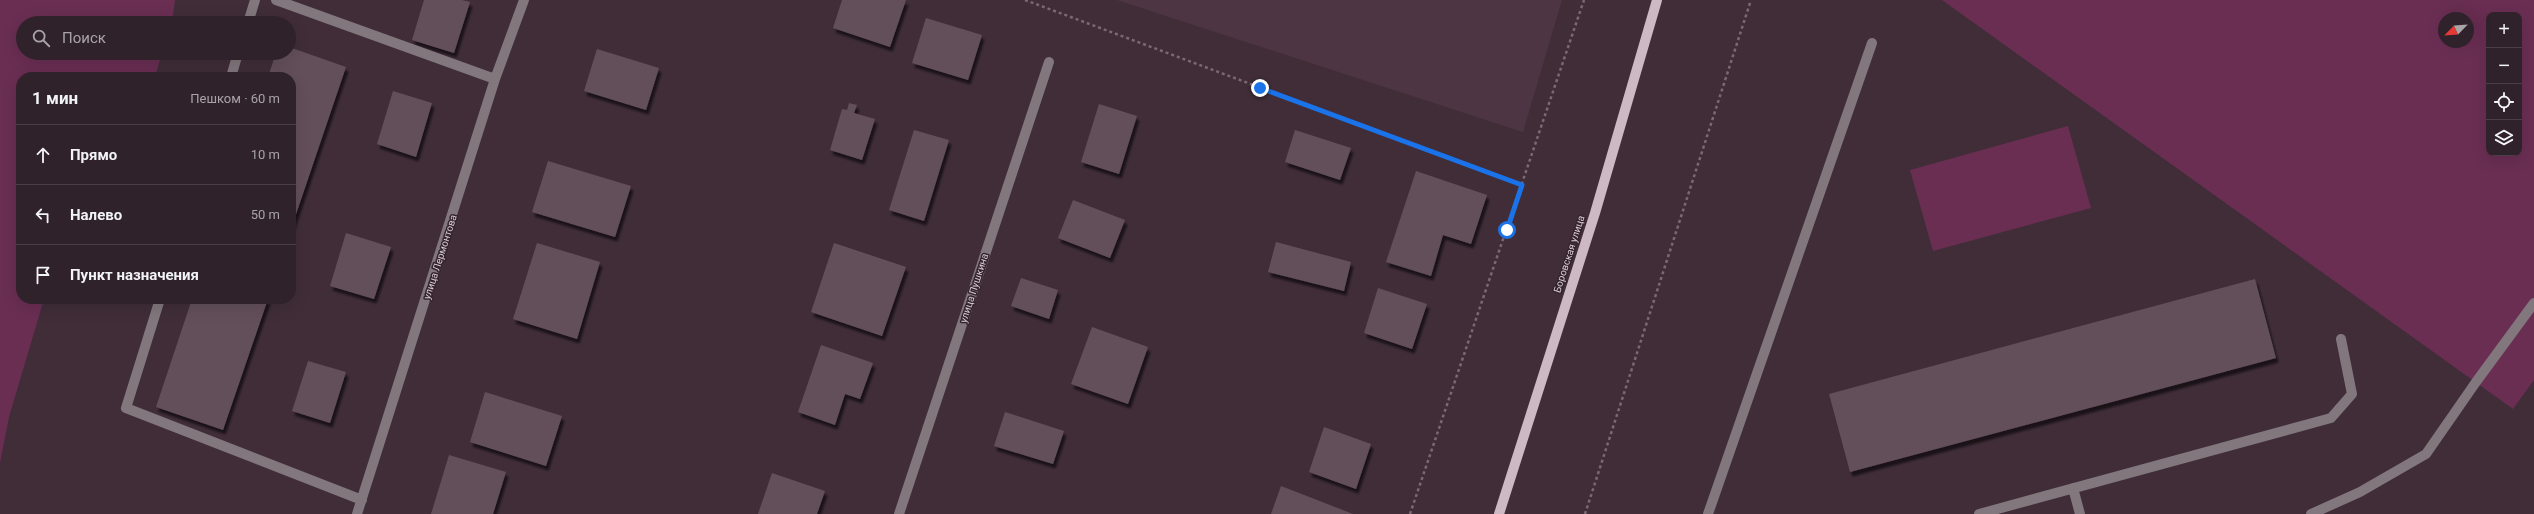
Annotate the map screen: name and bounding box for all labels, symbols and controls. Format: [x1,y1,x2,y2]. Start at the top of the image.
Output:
north arrow [2438,12,2474,48]
map controls [2486,12,2522,156]
button: + [2486,12,2522,48]
search box [16,16,296,60]
icon: search [30,27,52,49]
text: Поиск [62,29,106,47]
button: − [2486,48,2522,84]
route end [1251,79,1269,97]
button: locate [2486,84,2522,120]
text: 1 мин [32,88,78,108]
text: Пешком · 60 m [190,91,280,106]
button: layers [2486,120,2522,156]
icon: ahead [32,144,54,166]
text: Прямо [70,146,117,164]
text: 10 m [251,147,280,162]
icon: left [32,204,54,226]
text: Налево [70,206,122,224]
text: 50 m [251,207,280,222]
street label: улица Лермонтова [421,213,459,301]
street label: Боровская улица [1551,214,1587,294]
route start [1498,221,1516,239]
street label: улица Пушкина [958,252,990,324]
icon: arrive [32,264,54,286]
text: Пункт назначения [70,266,199,284]

